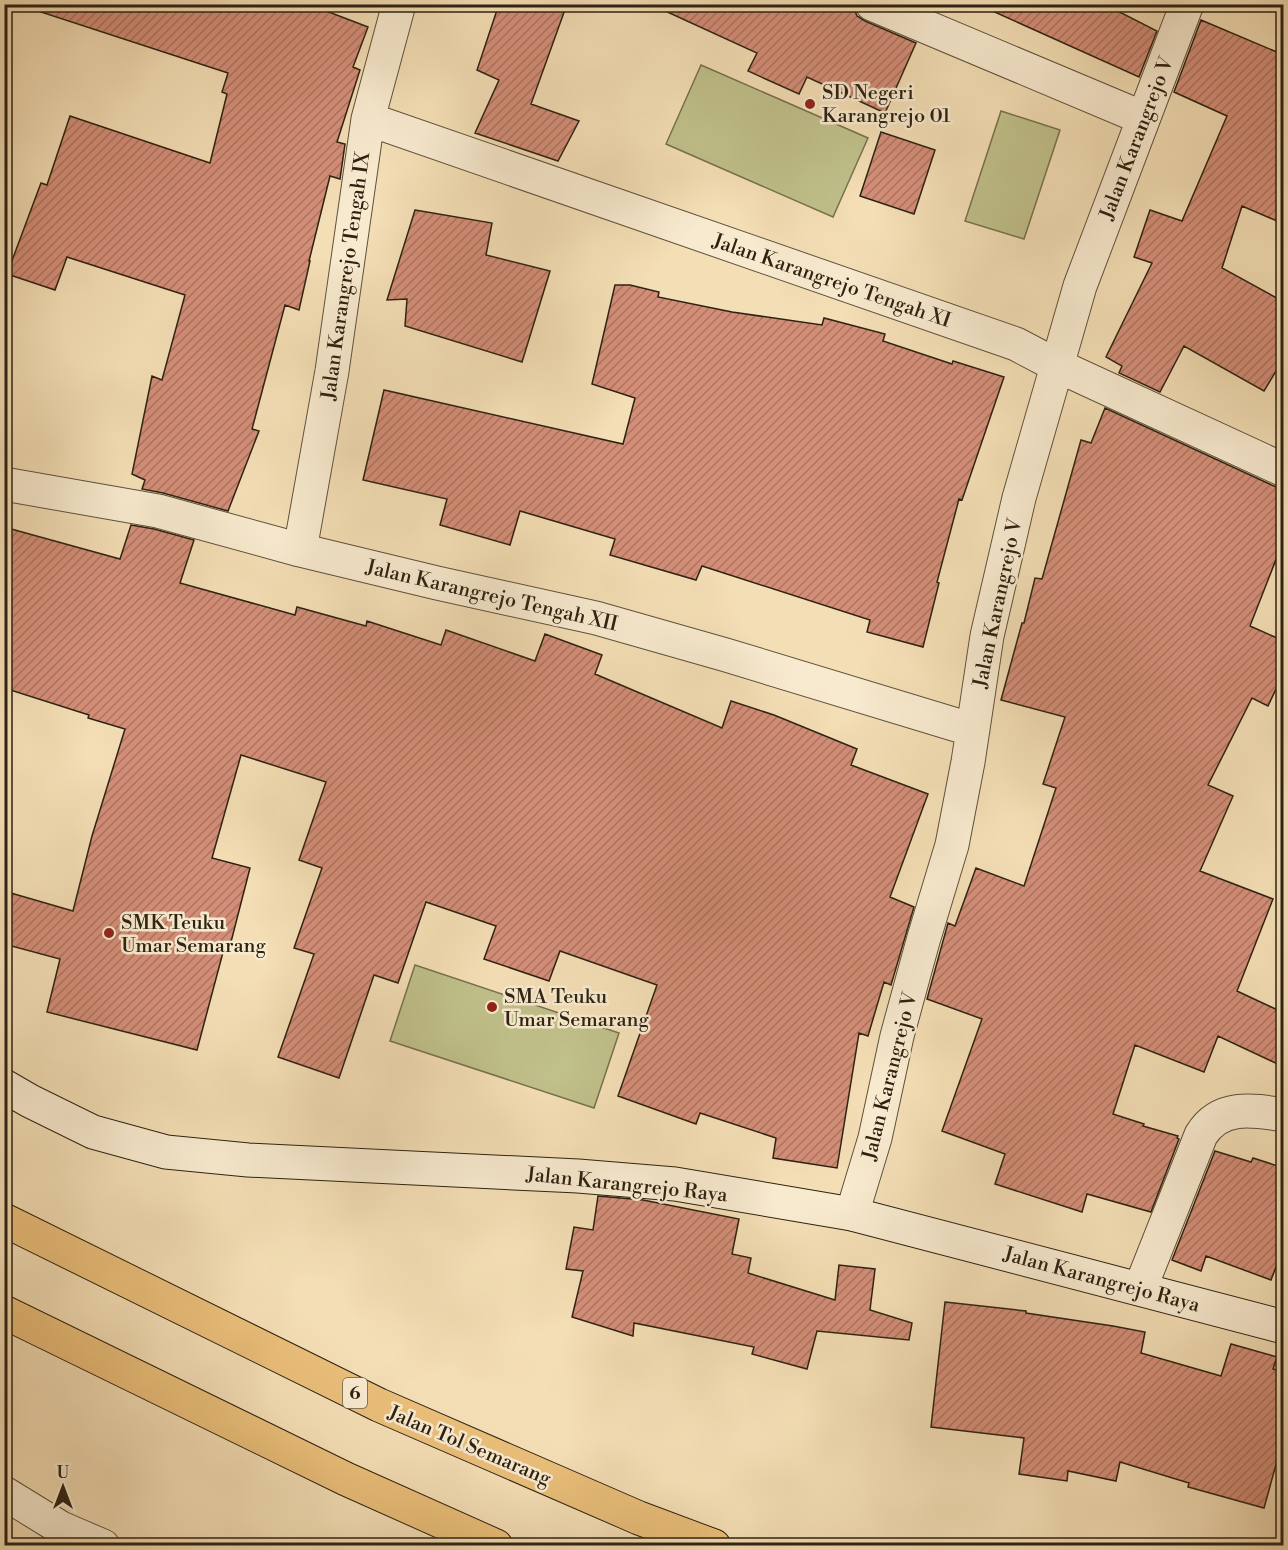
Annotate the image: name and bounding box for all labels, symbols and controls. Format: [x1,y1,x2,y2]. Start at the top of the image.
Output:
street label: Jalan Karangrejo V [1094,53,1180,224]
place label: SD Negeri Karangrejo 01 [822,81,951,129]
marker: SD Negeri Karangrejo 01 [803,97,817,111]
street label: Jalan Karangrejo Tengah IX [317,150,376,403]
street label: Jalan Karangrejo Tengah XI [708,229,954,334]
street label: Jalan Karangrejo V [968,516,1029,691]
street label: Jalan Karangrejo Tengah XII [362,555,620,638]
place label: SMK Teuku Umar Semarang [121,911,266,959]
marker: SMK Teuku Umar Semarang [102,926,116,940]
place label: SMA Teuku Umar Semarang [504,985,649,1033]
street label: Jalan Karangrejo V [857,989,924,1164]
marker: SMA Teuku Umar Semarang [485,1000,499,1014]
street label: Jalan Karangrejo Raya [524,1162,730,1209]
street label: Jalan Karangrejo Raya [1000,1242,1203,1319]
road number: 6 [343,1378,367,1408]
street label: Jalan Tol Semarang [383,1400,555,1492]
north arrow [33,1457,93,1517]
text: U [57,1463,70,1483]

